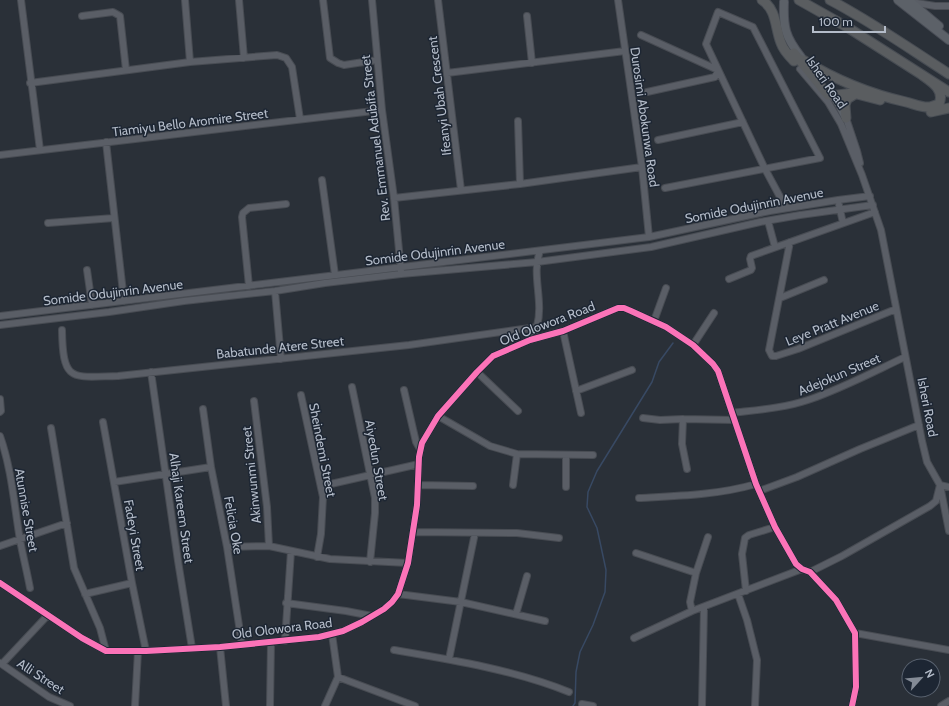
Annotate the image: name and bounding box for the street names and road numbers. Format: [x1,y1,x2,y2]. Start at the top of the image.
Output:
street label: Ifeanyi Ubah Crescent [424,35,454,157]
street label: Durosimi Abokunwa Road [627,46,663,188]
street label: Rev. Emmanuel Adubifa Street [357,53,393,222]
street label: Isheri Road [803,53,851,111]
street label: Tiamiyu Bello Aromire Street [111,104,270,140]
street label: Somide Odujinrin Avenue [683,184,825,227]
street label: Somide Odujinrin Avenue [364,235,506,270]
street label: Somide Odujinrin Avenue [42,275,184,310]
street label: Old Olowora Road [497,297,597,349]
street label: Leye Pratt Avenue [783,297,881,349]
street label: Babatunde Atere Street [215,332,345,362]
street label: Adejokun Street [795,349,884,399]
street label: Isheri Road [914,376,942,438]
street label: Sheindemi Street [306,402,340,499]
street label: Aiyedun Street [362,418,392,502]
street label: Akinwunmi Street [238,425,264,524]
street label: Alhaji Kareem Street [165,452,198,565]
street label: Atunnise Street [12,467,42,554]
street label: Felicia Oke [221,495,247,556]
street label: Fadeyi Street [121,498,149,572]
street label: Old Olowora Road [231,614,333,642]
street label: Alli Street [14,655,68,698]

